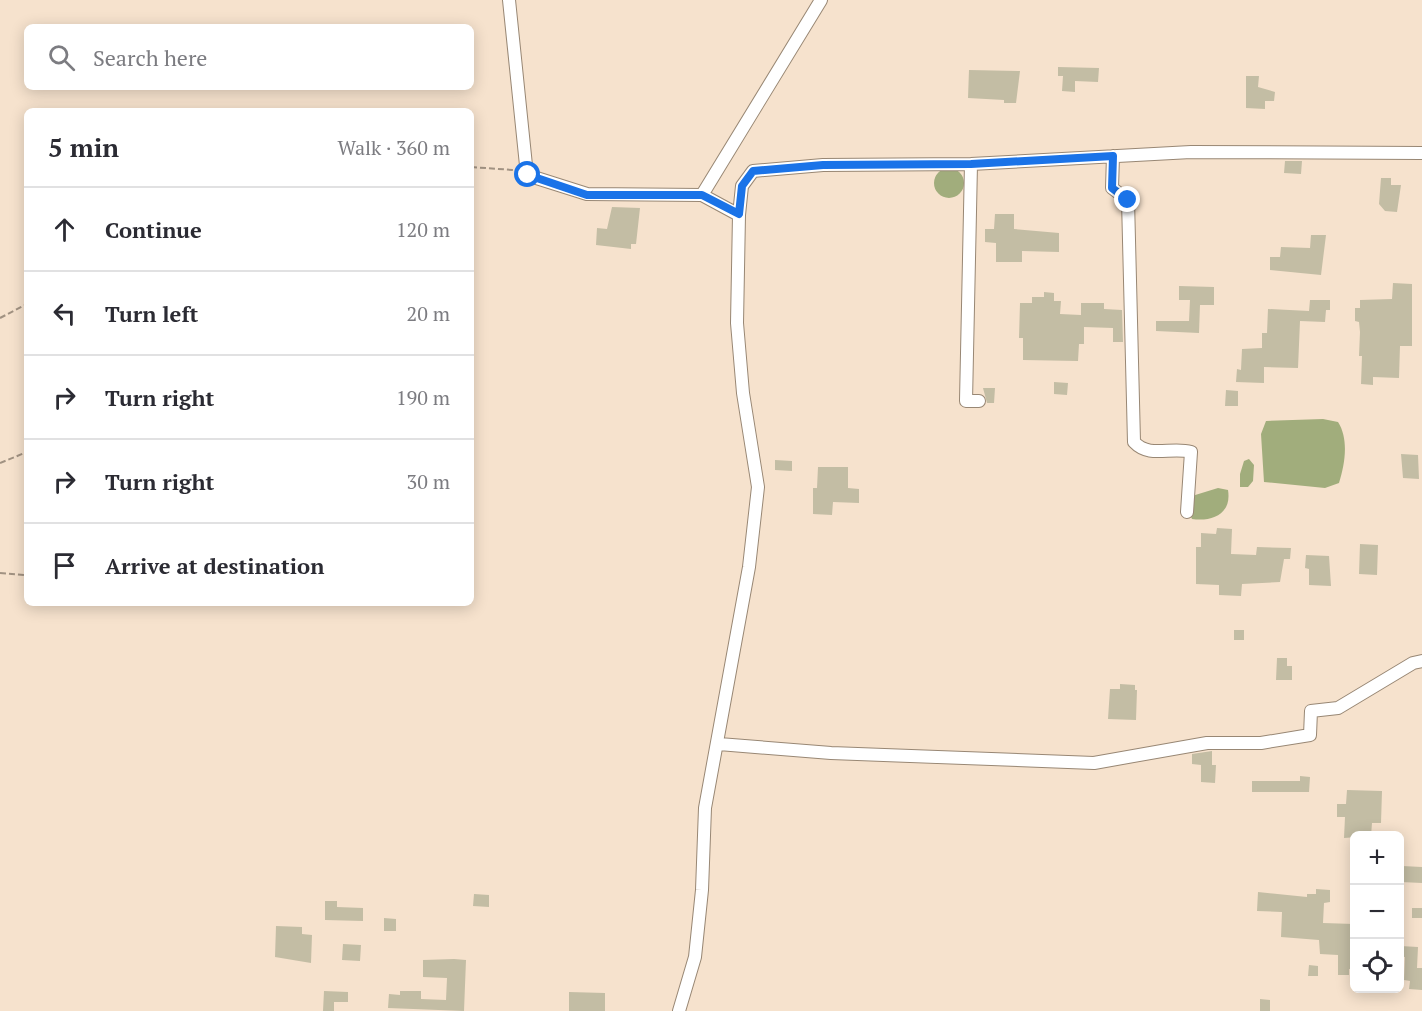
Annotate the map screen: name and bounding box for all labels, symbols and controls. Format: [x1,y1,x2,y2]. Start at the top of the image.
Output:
search box [24,24,474,90]
icon: search [45,41,78,74]
text: Search here [93,43,207,72]
text: 5 min [48,130,119,164]
text: Walk · 360 m [338,134,450,161]
route start [514,161,540,187]
route end [1114,186,1140,212]
icon: ahead [48,213,81,246]
text: Continue [105,215,202,244]
text: 120 m [396,216,450,243]
icon: left [48,297,81,330]
text: Turn left [105,299,198,328]
text: 20 m [407,300,450,327]
icon: right [48,381,81,414]
text: Turn right [105,383,214,412]
text: 190 m [396,384,450,411]
icon: right [48,465,81,498]
text: Turn right [105,467,214,496]
text: 30 m [407,468,450,495]
icon: arrive [48,549,81,582]
text: Arrive at destination [105,551,324,580]
map controls [1350,831,1404,993]
button: + [1350,831,1404,885]
button: − [1350,885,1404,939]
button: locate [1350,939,1404,993]

